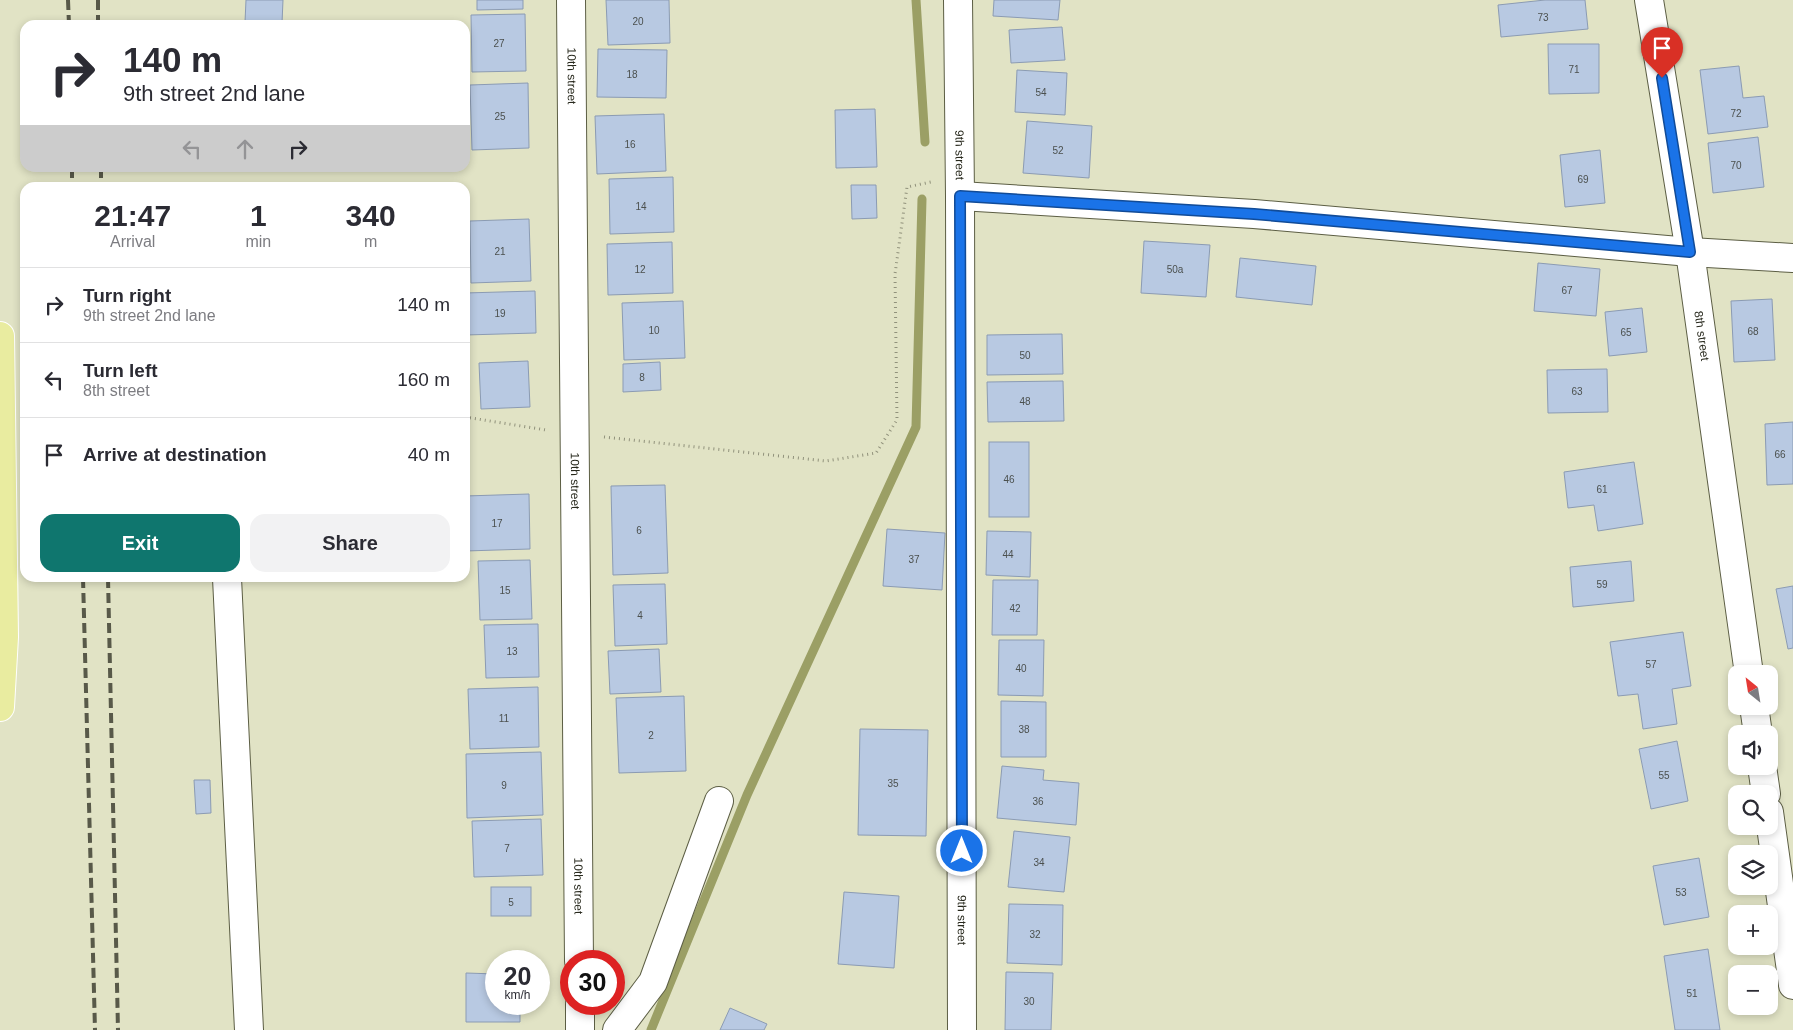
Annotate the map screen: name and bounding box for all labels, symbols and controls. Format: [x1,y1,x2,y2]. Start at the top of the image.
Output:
house number: 73 [1537,12,1549,23]
house number: 20 [632,16,644,27]
pin [1641,27,1683,78]
icon: arrive [1648,34,1676,62]
house number: 27 [493,38,505,49]
icon: right [40,40,105,105]
text: 140 m [123,40,222,79]
street label: 10th street [564,48,579,105]
house number: 71 [1568,64,1580,75]
house number: 18 [626,69,638,80]
text: 9th street 2nd lane [123,81,305,106]
house number: 54 [1035,87,1047,98]
house number: 72 [1730,108,1742,119]
house number: 25 [494,111,506,122]
street label: 9th street [952,130,967,181]
icon: left [178,135,206,163]
icon: ahead [231,135,259,163]
icon: right [284,135,312,163]
house number: 16 [624,139,636,150]
house number: 52 [1052,145,1064,156]
house number: 70 [1730,160,1742,171]
house number: 69 [1577,174,1589,185]
text: 21:47 [94,199,171,232]
text: 1 [250,199,267,232]
text: 340 [346,199,396,232]
house number: 14 [635,201,647,212]
text: Arrival [110,233,155,250]
text: min [245,233,271,250]
text: m [364,233,377,250]
house number: 21 [494,246,506,257]
house number: 12 [634,264,646,275]
house number: 50a [1167,264,1184,275]
text: Turn right [83,285,171,306]
house number: 67 [1561,285,1573,296]
icon: right [40,291,68,319]
text: 140 m [397,294,450,315]
text: 9th street 2nd lane [83,307,216,324]
house number: 19 [494,308,506,319]
street label: 8th street [1691,310,1712,362]
house number: 10 [648,325,660,336]
house number: 68 [1747,326,1759,337]
house number: 65 [1620,327,1632,338]
house number: 50 [1019,350,1031,361]
text: Turn left [83,360,158,381]
icon: left [40,366,68,394]
text: 160 m [397,369,450,390]
house number: 8 [639,372,645,383]
text: 8th street [83,382,150,399]
house number: 63 [1571,386,1583,397]
house number: 48 [1019,396,1031,407]
icon: arrive [40,441,68,469]
text: Arrive at destination [83,444,267,465]
text: 40 m [408,444,450,465]
house number: 66 [1774,449,1786,460]
street label: 10th street [568,453,582,510]
house number: 46 [1003,474,1015,485]
house number: 61 [1596,484,1608,495]
button: Exit [40,514,240,572]
button: Share [250,514,450,572]
house number: 17 [491,518,503,529]
house number: 6 [636,525,642,536]
house number: 44 [1002,549,1014,560]
house number: 37 [908,554,920,565]
house number: 59 [1596,579,1608,590]
house number: 15 [499,585,511,596]
house number: 42 [1009,603,1021,614]
house number: 4 [637,610,643,621]
house number: 13 [506,646,518,657]
house number: 57 [1645,659,1657,670]
house number: 40 [1015,663,1027,674]
north arrow [1728,665,1778,715]
map controls [1728,665,1778,1015]
house number: 11 [499,713,510,724]
house number: 38 [1018,724,1030,735]
button: sound [1728,725,1778,775]
house number: 2 [648,730,654,741]
house number: 55 [1658,770,1670,781]
house number: 35 [887,778,899,789]
house number: 9 [501,780,507,791]
button: search [1728,785,1778,835]
house number: 36 [1032,796,1044,807]
position arrow [935,824,987,876]
house number: 7 [504,843,510,854]
button: layers [1728,845,1778,895]
house number: 34 [1033,857,1045,868]
street label: 10th street [571,858,586,915]
house number: 53 [1675,887,1687,898]
street label: 9th street [955,895,969,946]
house number: 5 [508,897,514,908]
button: + [1728,905,1778,955]
house number: 32 [1029,929,1041,940]
speed limit sign: 30 [560,950,625,1015]
text: 20 [504,962,531,990]
button: − [1728,965,1778,1015]
text: km/h [504,988,531,1002]
house number: 51 [1686,988,1698,999]
house number: 30 [1023,996,1035,1007]

